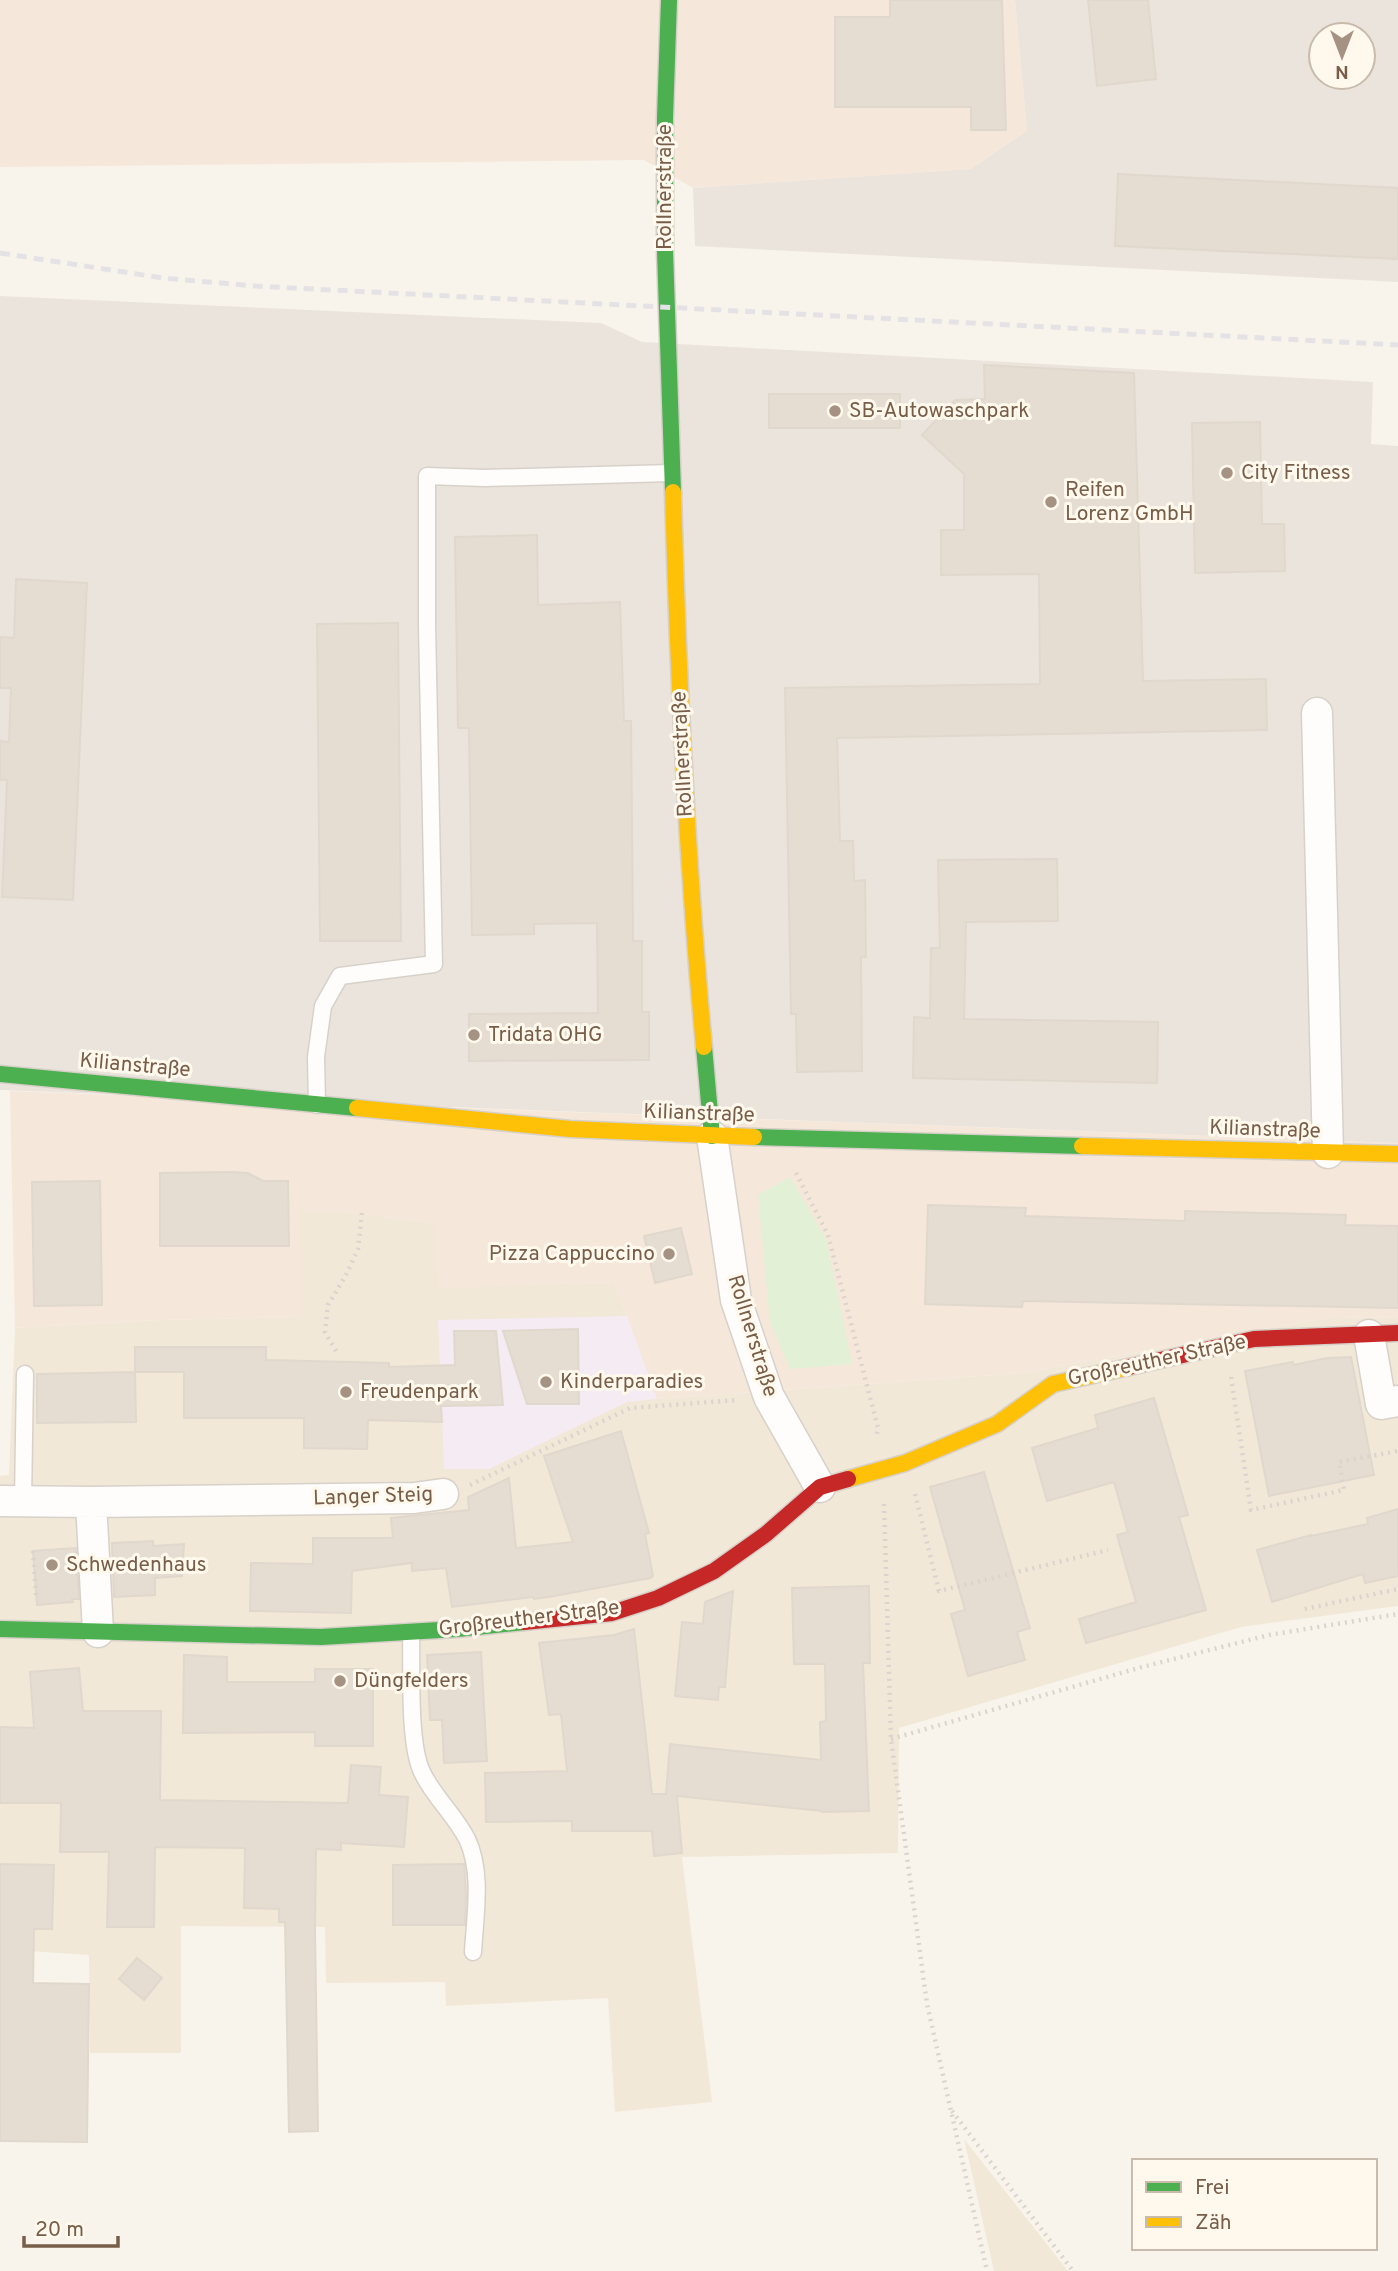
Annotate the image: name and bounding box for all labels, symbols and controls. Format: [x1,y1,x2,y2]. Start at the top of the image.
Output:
north arrow [1307,21,1377,91]
text: N [1335,59,1349,83]
street label: Rollnerstraße [652,124,679,250]
place label: SB-Autowaschpark [849,398,1029,425]
marker: SB-Autowaschpark [827,403,843,419]
place label: City Fitness [1241,460,1351,487]
marker: City Fitness [1219,465,1235,481]
place label: Reifen Lorenz GmbH [1065,477,1194,528]
marker: Reifen Lorenz GmbH [1043,494,1059,510]
street label: Rollnerstraße [666,690,700,818]
place label: Tridata OHG [488,1022,602,1049]
marker: Tridata OHG [466,1027,482,1043]
street label: Kilianstraße [78,1048,192,1084]
street label: Kilianstraße [643,1099,755,1129]
street label: Kilianstraße [1209,1115,1321,1145]
place label: Pizza Cappuccino [489,1241,655,1268]
marker: Pizza Cappuccino [661,1246,677,1262]
street label: Rollnerstraße [721,1272,783,1400]
street label: Großreuther Straße [1065,1329,1249,1393]
place label: Kinderparadies [560,1369,703,1396]
marker: Kinderparadies [538,1374,554,1390]
place label: Freudenpark [360,1379,479,1406]
marker: Freudenpark [338,1384,354,1400]
street label: Langer Steig [313,1481,433,1513]
place label: Schwedenhaus [66,1552,207,1579]
marker: Schwedenhaus [44,1557,60,1573]
street label: Großreuther Straße [437,1595,621,1643]
place label: Düngfelders [354,1668,469,1695]
marker: Düngfelders [332,1673,348,1689]
legend [1132,2159,1377,2250]
text: Frei [1195,2175,1230,2202]
scale bar [24,2204,119,2248]
text: Zäh [1195,2210,1232,2237]
text: 20 m [35,2217,84,2244]

